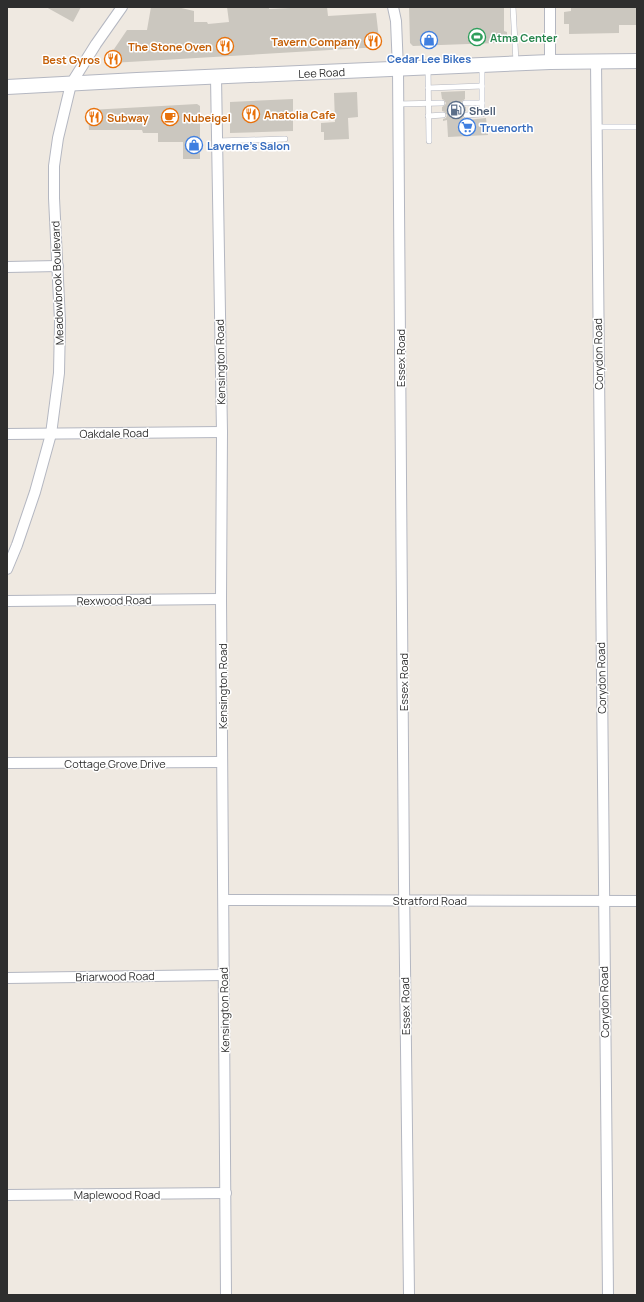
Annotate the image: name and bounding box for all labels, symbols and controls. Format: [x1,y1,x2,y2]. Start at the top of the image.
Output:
sports icon: Atma Center [467,27,487,47]
shop icon: Cedar Lee Bikes [419,30,439,50]
place label: Atma Center [490,30,558,45]
restaurant icon: Tavern Company [363,31,383,51]
place label: Tavern Company [271,34,361,49]
restaurant icon: The Stone Oven [215,36,235,56]
place label: The Stone Oven [128,39,212,54]
restaurant icon: Best Gyros [103,49,123,69]
place label: Cedar Lee Bikes [387,51,471,66]
place label: Best Gyros [42,52,100,67]
street label: Lee Road [298,63,345,80]
fuel station icon: Shell [446,100,466,120]
place label: Shell [469,103,496,118]
restaurant icon: Anatolia Cafe [241,104,261,124]
restaurant icon: Subway [84,107,104,127]
cafe icon: Nubeigel [160,107,180,127]
place label: Anatolia Cafe [264,107,336,122]
place label: Subway [107,110,149,125]
place label: Nubeigel [183,110,231,125]
supermarket icon: Truenorth [457,117,477,137]
place label: Truenorth [480,120,534,135]
shop icon: Laverne's Salon [184,135,204,155]
place label: Laverne's Salon [207,138,290,153]
street label: Meadowbrook Boulevard [47,221,67,345]
street label: Corydon Road [590,318,606,390]
street label: Kensington Road [212,319,228,405]
street label: Essex Road [393,329,408,387]
street label: Oakdale Road [79,425,149,441]
street label: Rexwood Road [76,592,152,608]
street label: Corydon Road [593,642,609,714]
street label: Kensington Road [215,643,230,729]
street label: Essex Road [396,653,411,711]
street label: Cottage Grove Drive [64,756,166,771]
street label: Stratford Road [393,893,467,908]
street label: Corydon Road [596,966,612,1038]
street label: Kensington Road [216,967,232,1053]
street label: Briarwood Road [75,968,155,984]
street label: Essex Road [397,977,413,1035]
street label: Maplewood Road [74,1187,160,1202]

